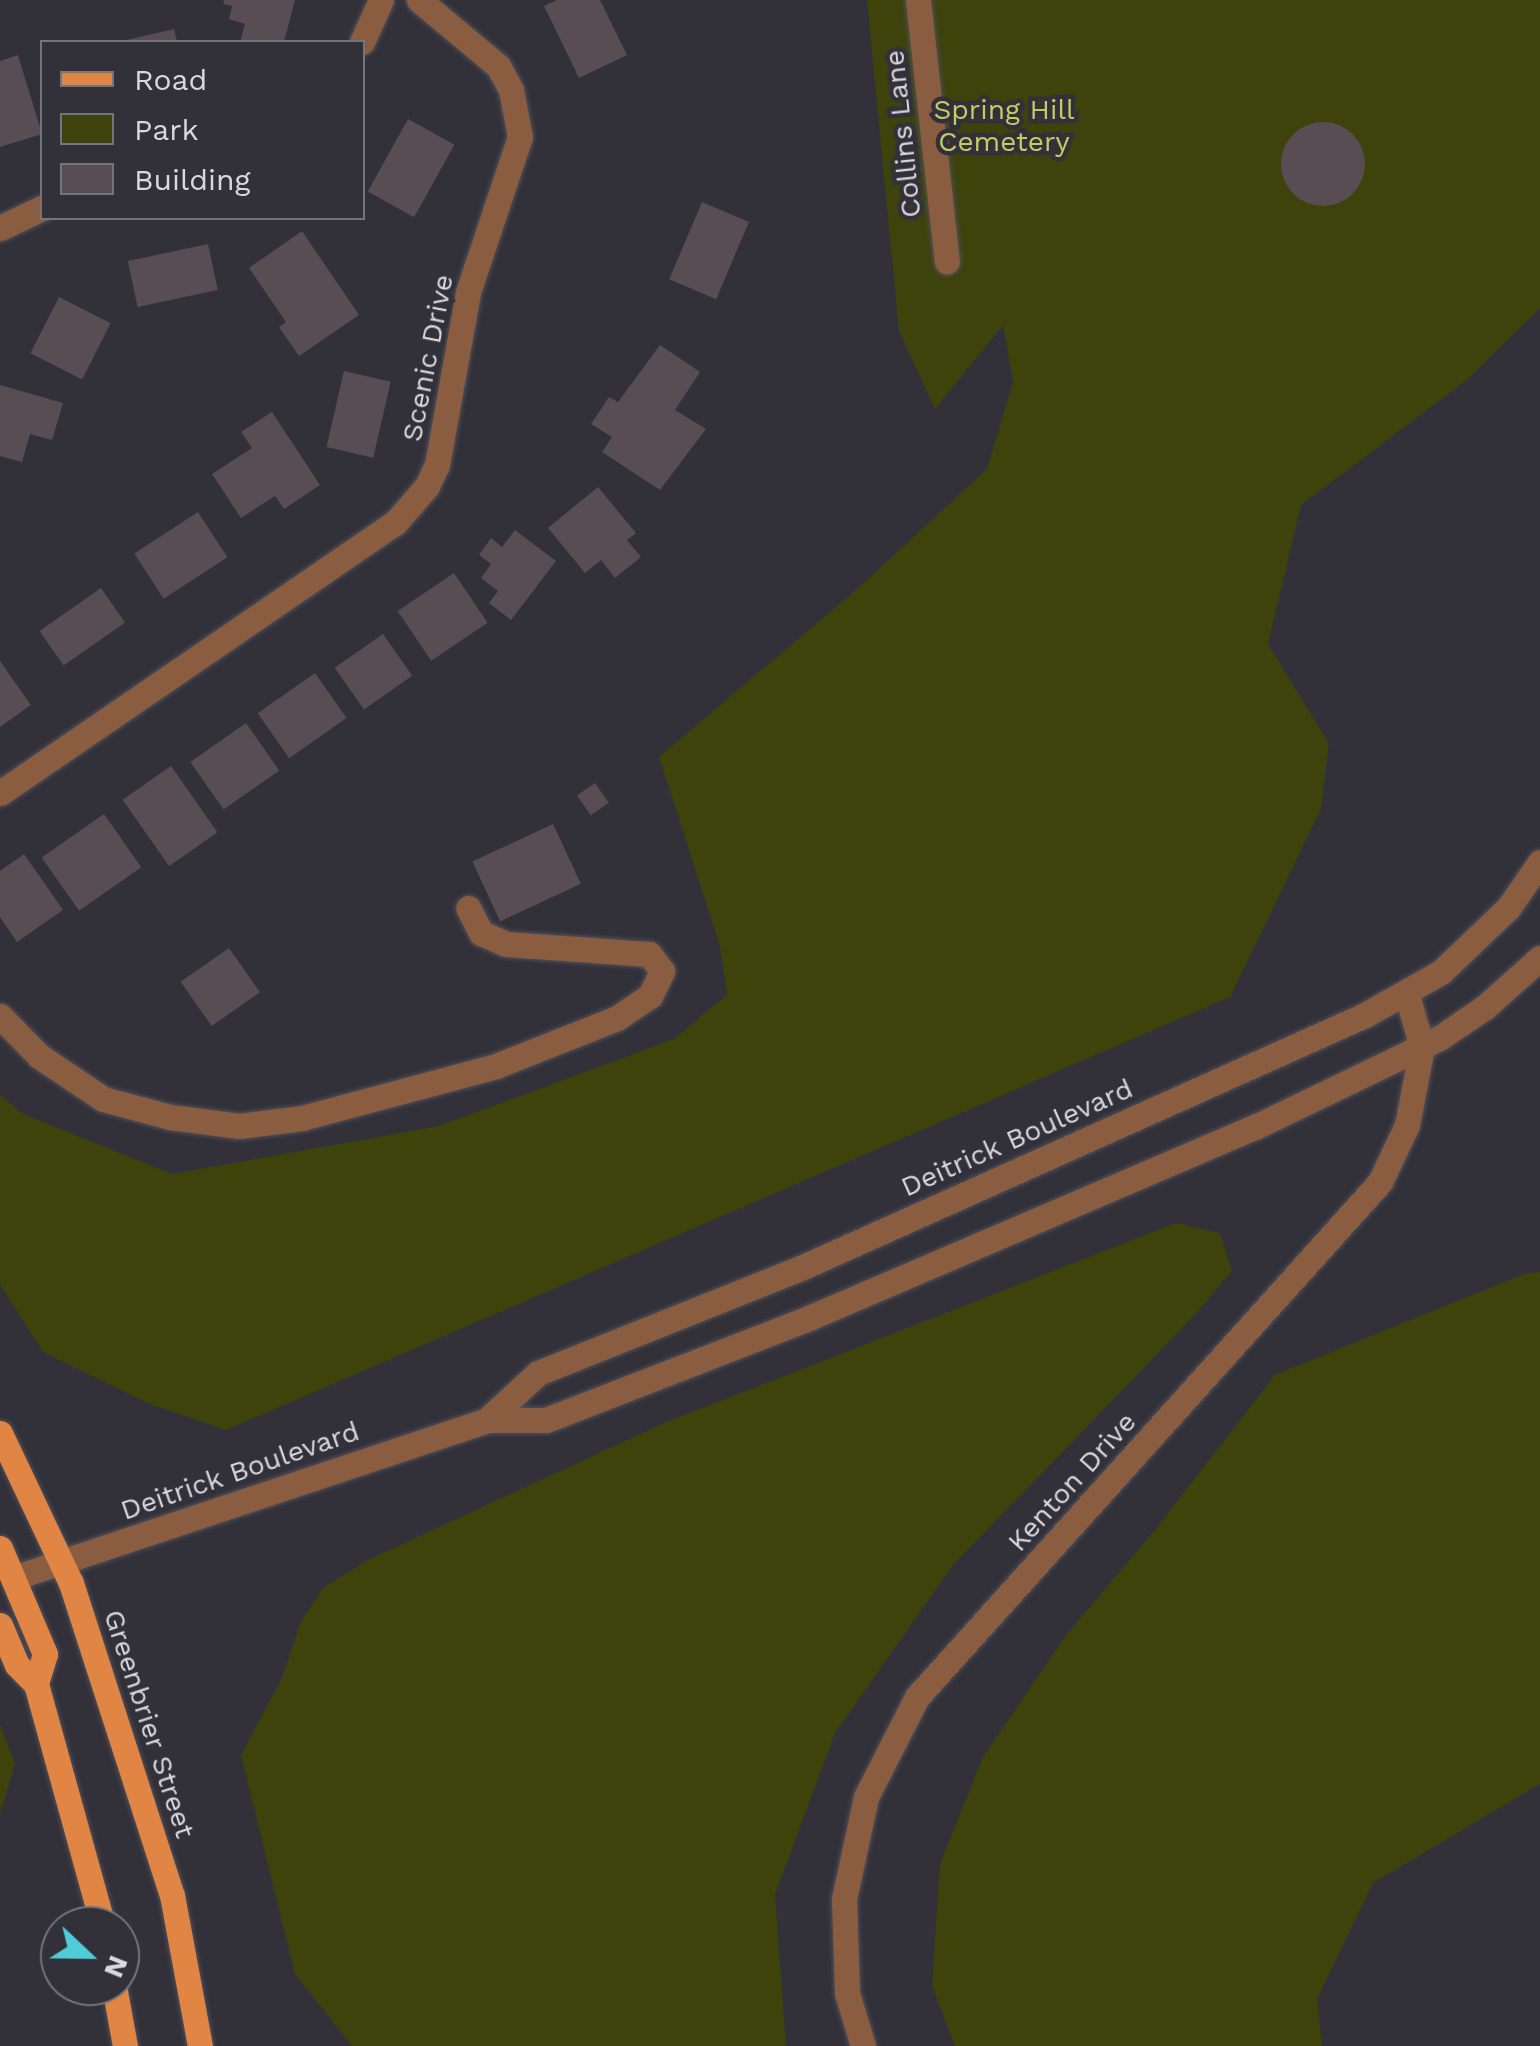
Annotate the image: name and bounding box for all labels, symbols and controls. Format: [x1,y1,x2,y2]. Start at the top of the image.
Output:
legend [40,40,365,220]
street label: Collins Lane [877,49,929,219]
text: Road [134,62,207,97]
park label: Spring Hill Cemetery [933,93,1075,159]
text: Park [134,112,199,147]
text: Building [134,162,251,197]
street label: Scenic Drive [395,272,461,444]
street label: Deitrick Boulevard [896,1072,1138,1204]
street label: Kenton Drive [1001,1406,1143,1558]
street label: Deitrick Boulevard [116,1414,364,1528]
street label: Greenbrier Street [96,1605,202,1843]
north arrow [40,1906,140,2006]
text: N [97,1951,136,1982]

